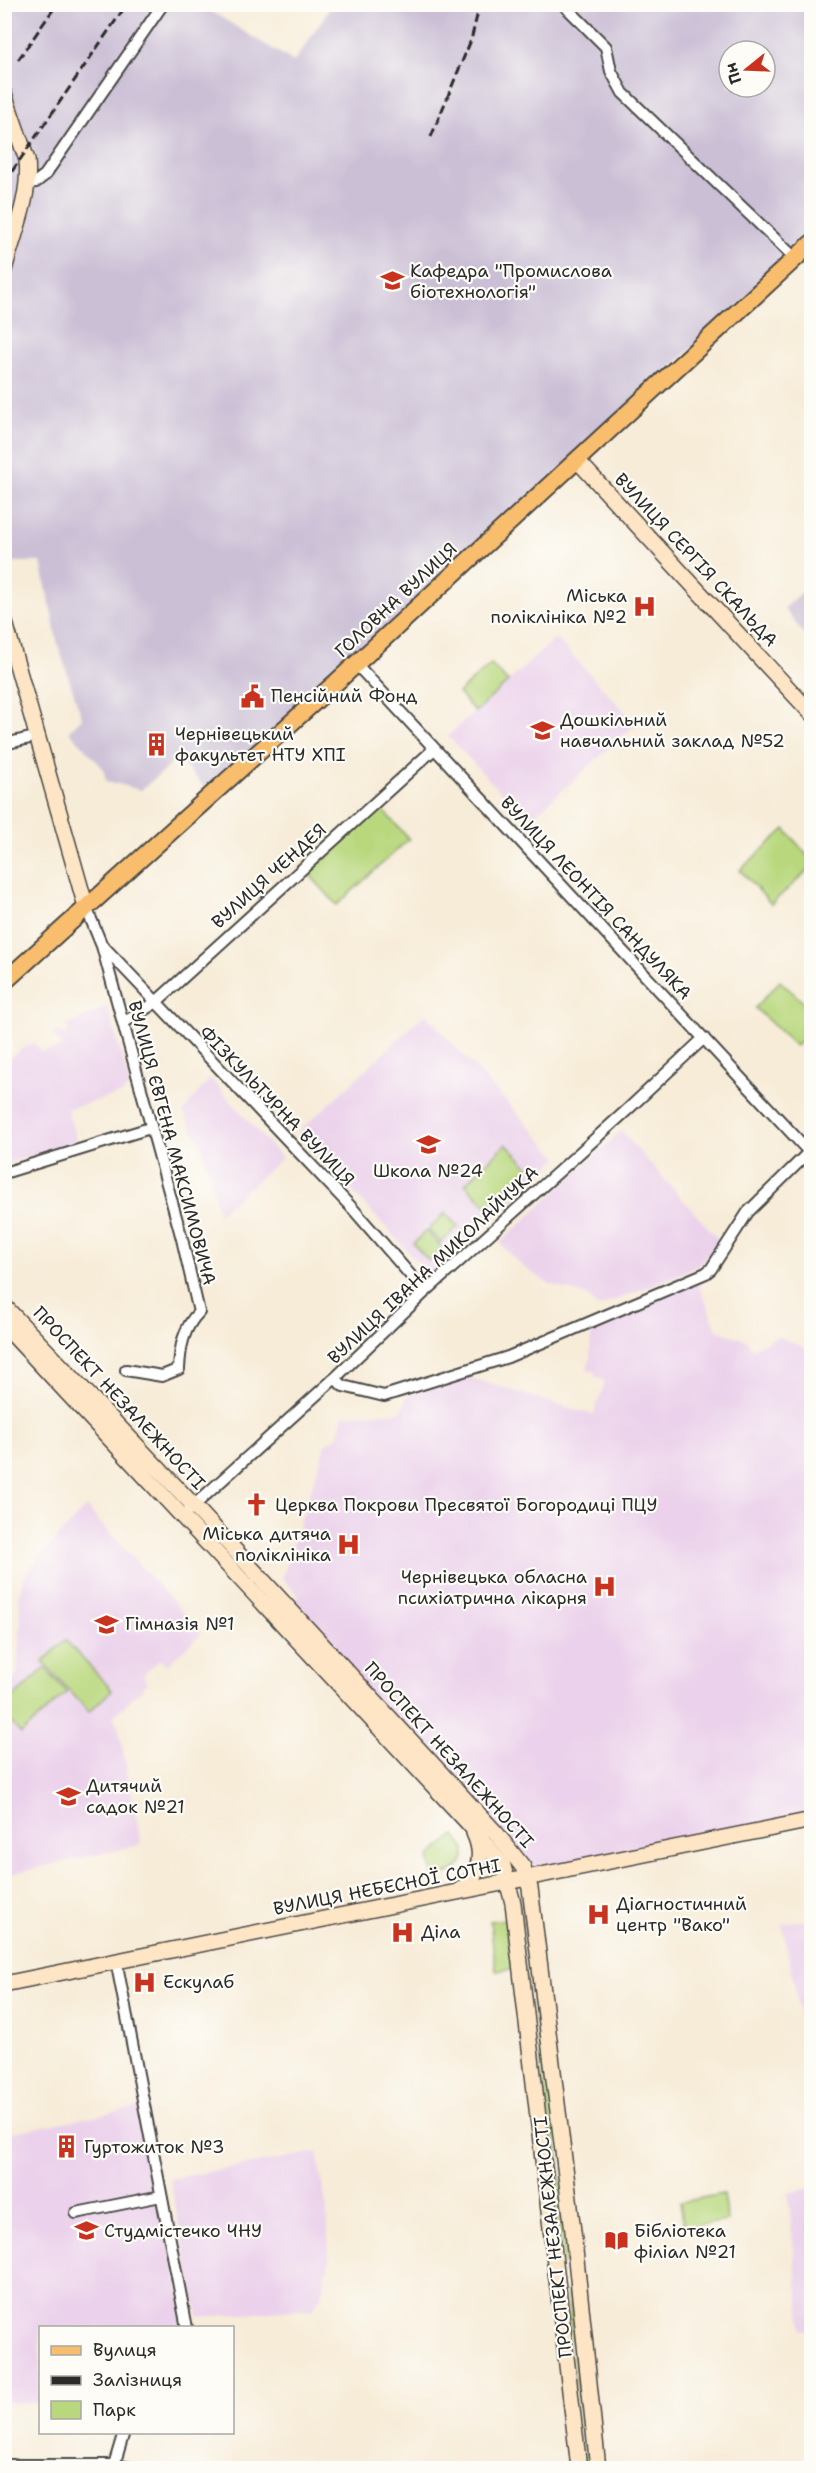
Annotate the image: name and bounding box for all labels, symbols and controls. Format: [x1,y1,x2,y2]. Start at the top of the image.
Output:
north arrow [717,39,777,99]
text: Пн [720,60,746,87]
place label: Кафедра "Промислова біотехнологія" [410,259,612,304]
school or university icon: Кафедра "Промислова біотехнологія" [379,268,405,294]
street label: ВУЛИЦЯ СЕРГІЯ СКАЛЬДА [609,468,783,652]
street label: ГОЛОВНА ВУЛИЦЯ [330,537,462,663]
place label: Міська поліклініка №2 [490,584,627,629]
hospital icon: Міська поліклініка №2 [632,593,658,619]
public building icon: Пенсійний Фонд [240,683,266,709]
place label: Пенсійний Фонд [271,684,418,708]
place label: Дошкільний навчальний заклад №52 [560,708,785,753]
school or university icon: Дошкільний навчальний заклад №52 [529,717,555,743]
place label: Чернівецький факультет НТУ ХПІ [175,722,346,767]
building icon: Чернівецький факультет НТУ ХПІ [144,731,170,757]
street label: ВУЛИЦЯ ЛЕОНТІЯ САНДУЛЯКА [495,791,697,1005]
street label: ВУЛИЦЯ ЧЕНДЕЯ [206,818,332,934]
street label: ВУЛИЦЯ ЄВГЕНА МАКСИМОВИЧА [122,998,222,1288]
street label: ФІЗКУЛЬТУРНА ВУЛИЦЯ [194,1021,360,1191]
school or university icon: Школа №24 [415,1132,441,1158]
place label: Школа №24 [373,1159,483,1183]
street label: ВУЛИЦЯ ІВАНА МИКОЛАЙЧУКА [322,1161,544,1369]
street label: ПРОСПЕКТ НЕЗАЛЕЖНОСТІ [27,1301,211,1495]
church icon: Церква Покрови Пресвятої Богородиці ПЦУ [244,1492,270,1518]
place label: Церква Покрови Пресвятої Богородиці ПЦУ [275,1493,657,1517]
place label: Міська дитяча поліклініка [202,1522,331,1567]
hospital icon: Міська дитяча поліклініка [336,1531,362,1557]
place label: Чернівецька обласна психіатрична лікарня [398,1565,587,1610]
hospital icon: Чернівецька обласна психіатрична лікарня [592,1574,618,1600]
school or university icon: Гімназія №1 [94,1611,120,1637]
place label: Гімназія №1 [125,1612,234,1636]
street label: ПРОСПЕКТ НЕЗАЛЕЖНОСТІ [359,1657,539,1853]
place label: Дитячий садок №21 [86,1774,185,1819]
school or university icon: Дитячий садок №21 [55,1783,81,1809]
street label: ВУЛИЦЯ НЕБЕСНОЇ СОТНІ [271,1853,503,1921]
place label: Діагностичний центр "Вако" [616,1892,747,1937]
hospital icon: Діагностичний центр "Вако" [585,1901,611,1927]
hospital icon: Діла [390,1919,416,1945]
place label: Діла [421,1920,460,1944]
hospital icon: Ескулаб [132,1969,158,1995]
place label: Ескулаб [163,1970,234,1994]
street label: ПРОСПЕКТ НЕЗАЛЕЖНОСТІ [528,2115,578,2359]
building icon: Гуртожиток №3 [53,2134,79,2160]
place label: Гуртожиток №3 [84,2135,225,2159]
school or university icon: Студмістечко ЧНУ [73,2218,99,2244]
place label: Студмістечко ЧНУ [104,2219,262,2243]
place label: Бібліотека філіал №21 [634,2219,736,2264]
library icon: Бібліотека філіал №21 [603,2228,629,2254]
legend [39,2326,234,2434]
text: Вулиця [93,2338,157,2362]
text: Залізниця [93,2368,182,2392]
text: Парк [93,2398,136,2422]

